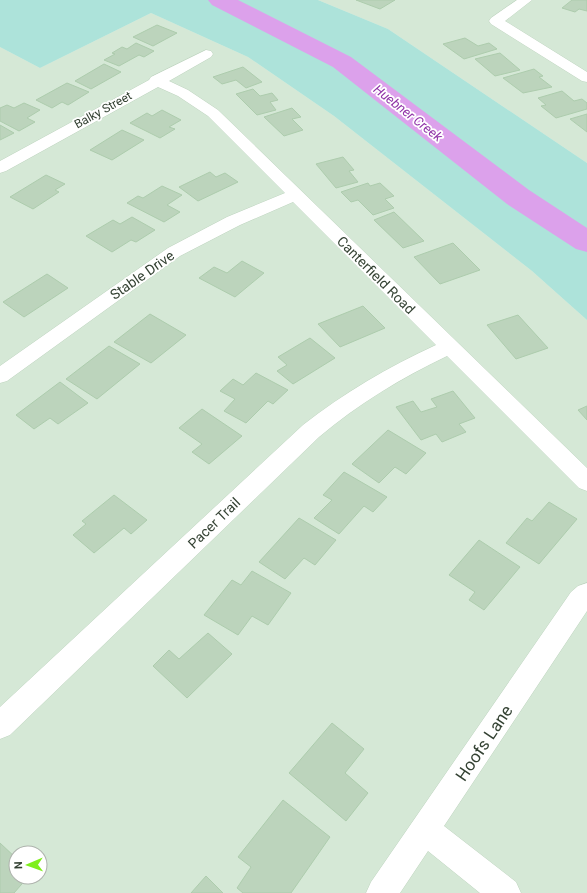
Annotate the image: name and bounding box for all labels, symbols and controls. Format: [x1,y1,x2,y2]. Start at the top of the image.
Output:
water label: Huebner Creek [371,82,446,145]
street label: Balky Street [72,88,134,131]
street label: Canterfield Road [334,233,418,317]
street label: Stable Drive [107,247,177,303]
street label: Pacer Trail [185,494,243,552]
street label: Hoofs Lane [451,701,517,785]
north arrow [8,845,48,885]
text: N [12,861,25,869]

